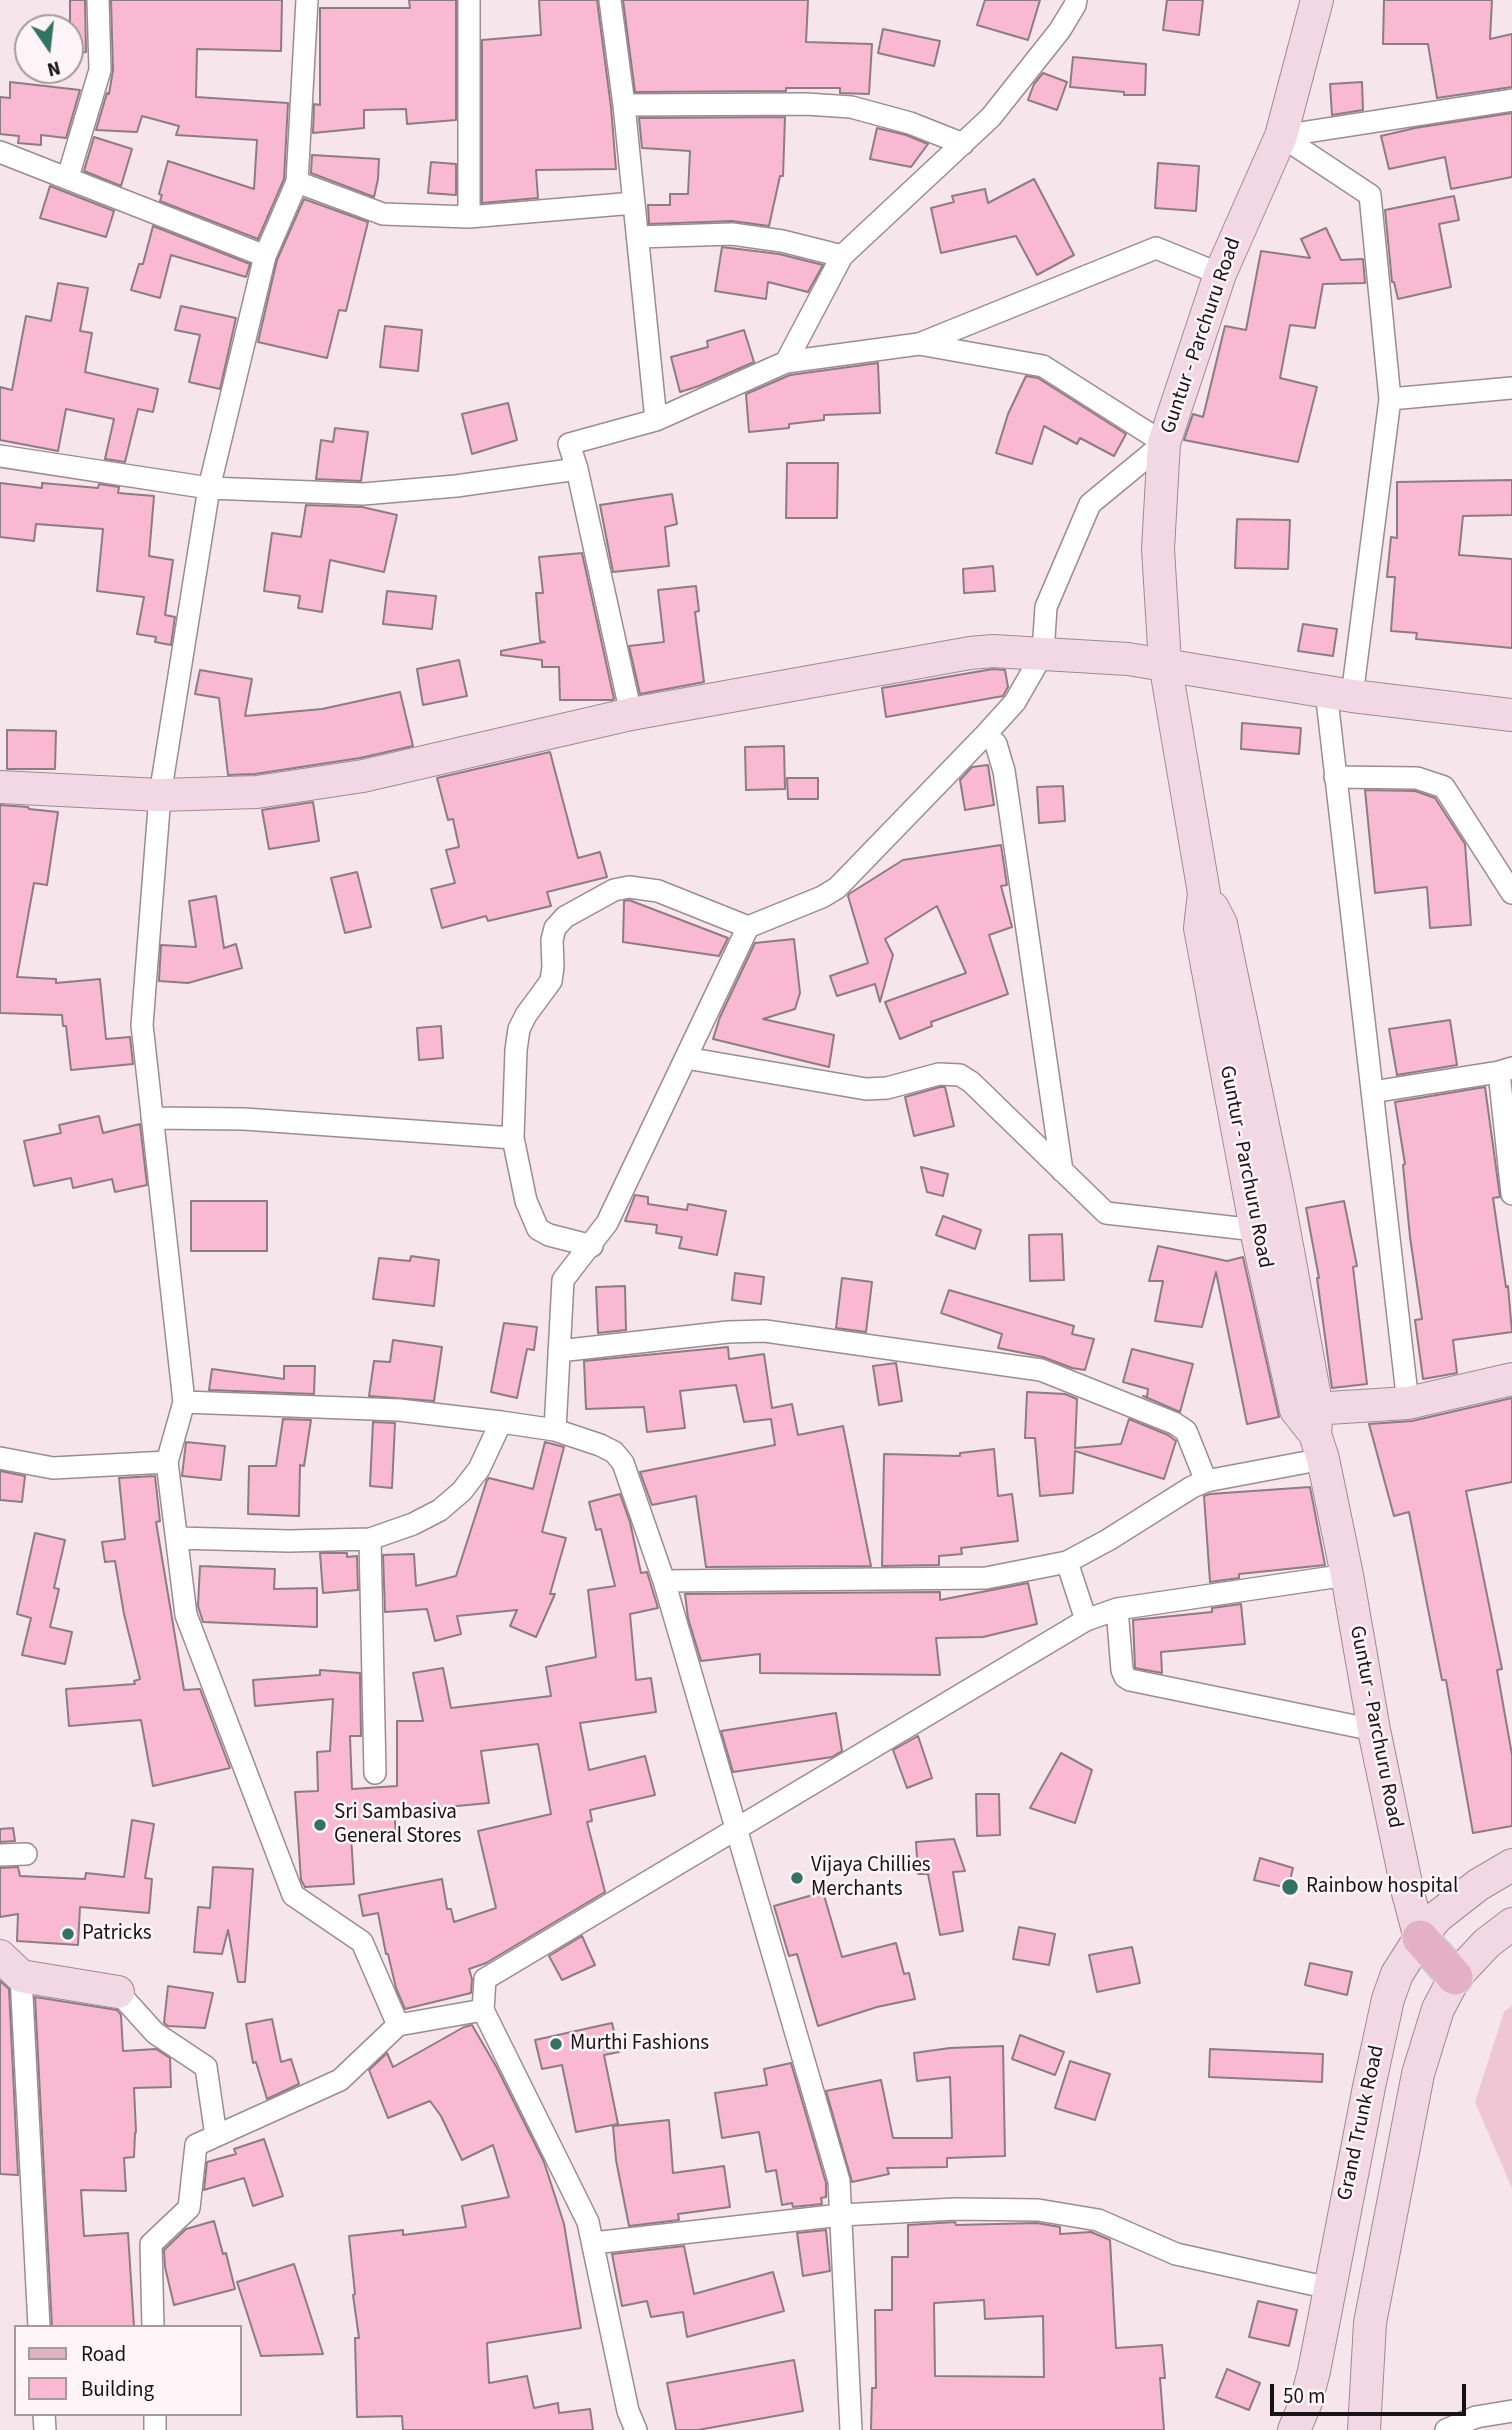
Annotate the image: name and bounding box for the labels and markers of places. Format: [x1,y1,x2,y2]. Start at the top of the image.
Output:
place label: Sri Sambasiva General Stores [334,1800,461,1850]
marker: Sri Sambasiva General Stores [312,1817,328,1833]
place label: Vijaya Chillies Merchants [811,1853,931,1903]
marker: Vijaya Chillies Merchants [789,1870,805,1886]
place label: Rainbow hospital [1306,1874,1458,1900]
marker: Rainbow hospital [1280,1877,1300,1897]
place label: Patricks [82,1921,152,1947]
marker: Patricks [60,1926,76,1942]
place label: Murthi Fashions [570,2031,709,2057]
marker: Murthi Fashions [548,2036,564,2052]

